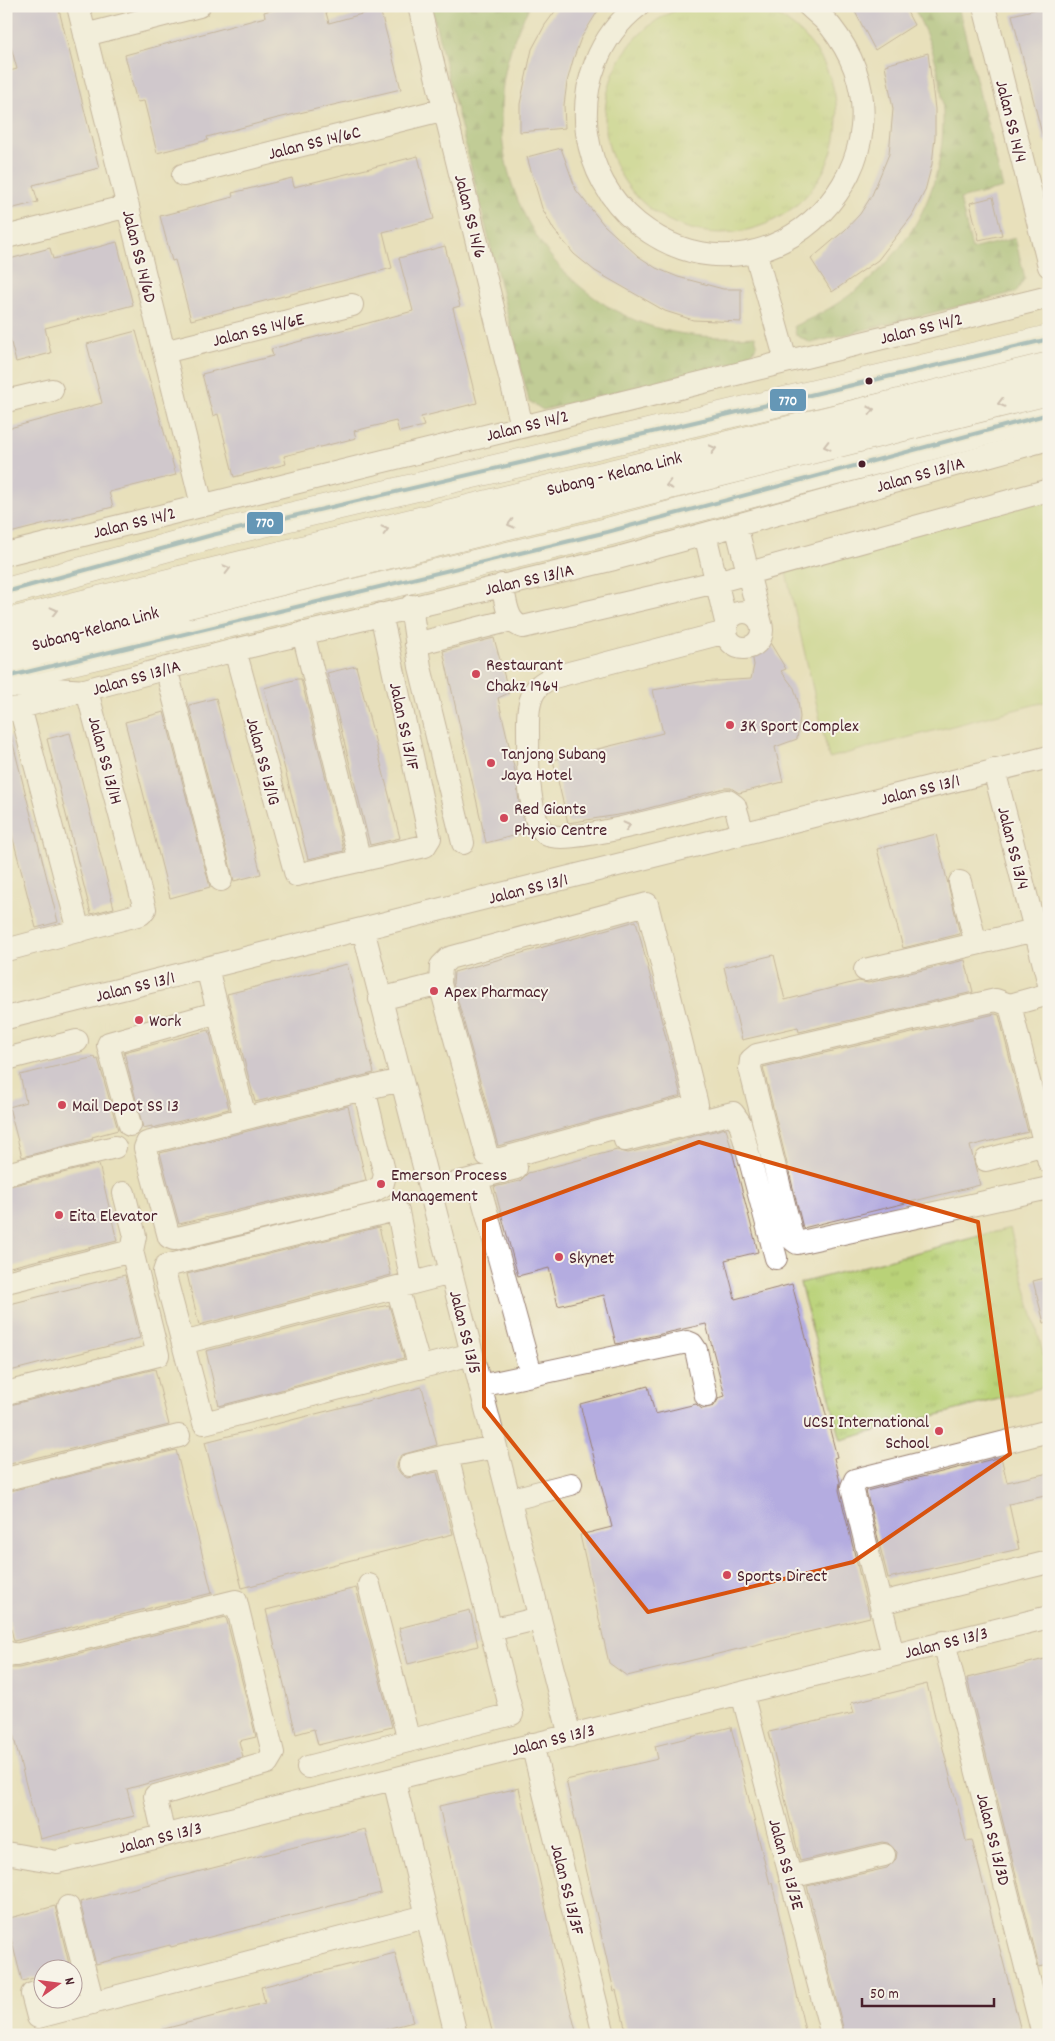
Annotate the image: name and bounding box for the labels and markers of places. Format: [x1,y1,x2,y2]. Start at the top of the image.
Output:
unlabelled marker [864,376,874,386]
unlabelled marker [857,459,867,469]
place label: Restaurant Chakz 1964 [486,654,564,700]
marker: Restaurant Chakz 1964 [470,668,482,680]
place label: 3K Sport Complex [740,715,859,740]
marker: 3K Sport Complex [724,719,736,731]
place label: Tanjong Subang Jaya Hotel [501,743,606,789]
marker: Tanjong Subang Jaya Hotel [485,757,497,769]
place label: Red Giants Physio Centre [514,798,607,844]
marker: Red Giants Physio Centre [498,812,510,824]
place label: Apex Pharmacy [444,981,548,1006]
marker: Apex Pharmacy [428,985,440,997]
place label: Work [149,1010,181,1035]
marker: Work [133,1014,145,1026]
place label: Mail Depot SS 13 [72,1095,179,1120]
marker: Mail Depot SS 13 [56,1099,68,1111]
place label: Emerson Process Management [391,1164,507,1210]
marker: Emerson Process Management [375,1178,387,1190]
place label: Eita Elevator [69,1205,158,1230]
marker: Eita Elevator [53,1209,65,1221]
place label: Skynet [569,1247,615,1272]
marker: Skynet [553,1251,565,1263]
place label: UCSI International School [803,1411,930,1457]
marker: UCSI International School [933,1425,945,1437]
place label: Sports Direct [737,1565,828,1590]
marker: Sports Direct [721,1569,733,1581]

